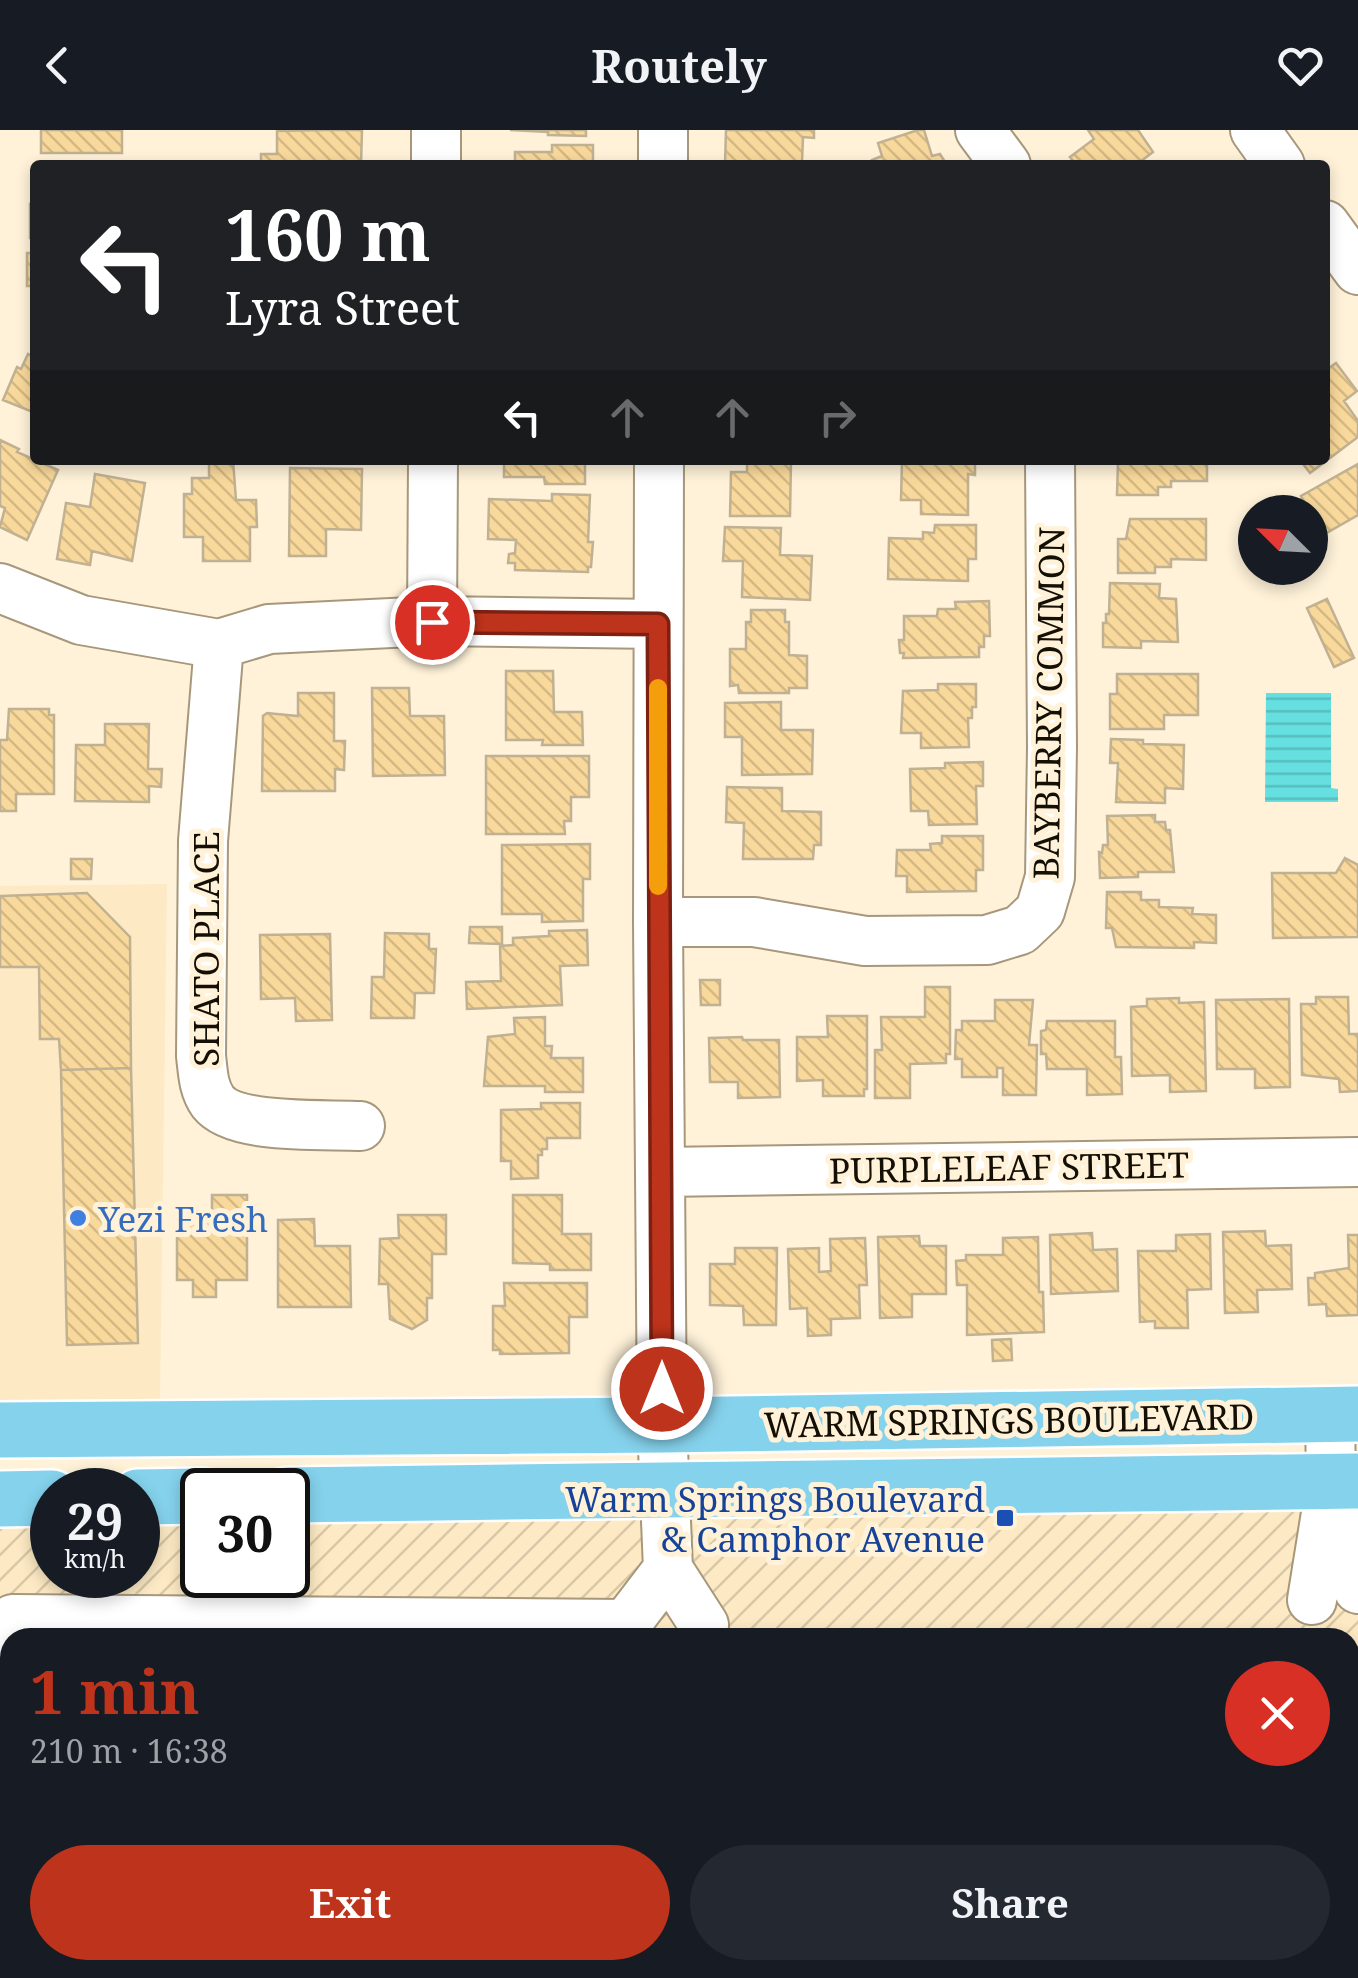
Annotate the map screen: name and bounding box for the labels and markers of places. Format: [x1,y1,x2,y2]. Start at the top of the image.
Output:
pin [390,580,475,665]
place label: Yezi Fresh [97,1195,268,1242]
marker: Yezi Fresh [67,1207,89,1229]
place label: Warm Springs Boulevard & Camphor Avenue [565,1475,985,1562]
marker: Warm Springs Boulevard & Camphor Avenue [994,1507,1016,1529]

